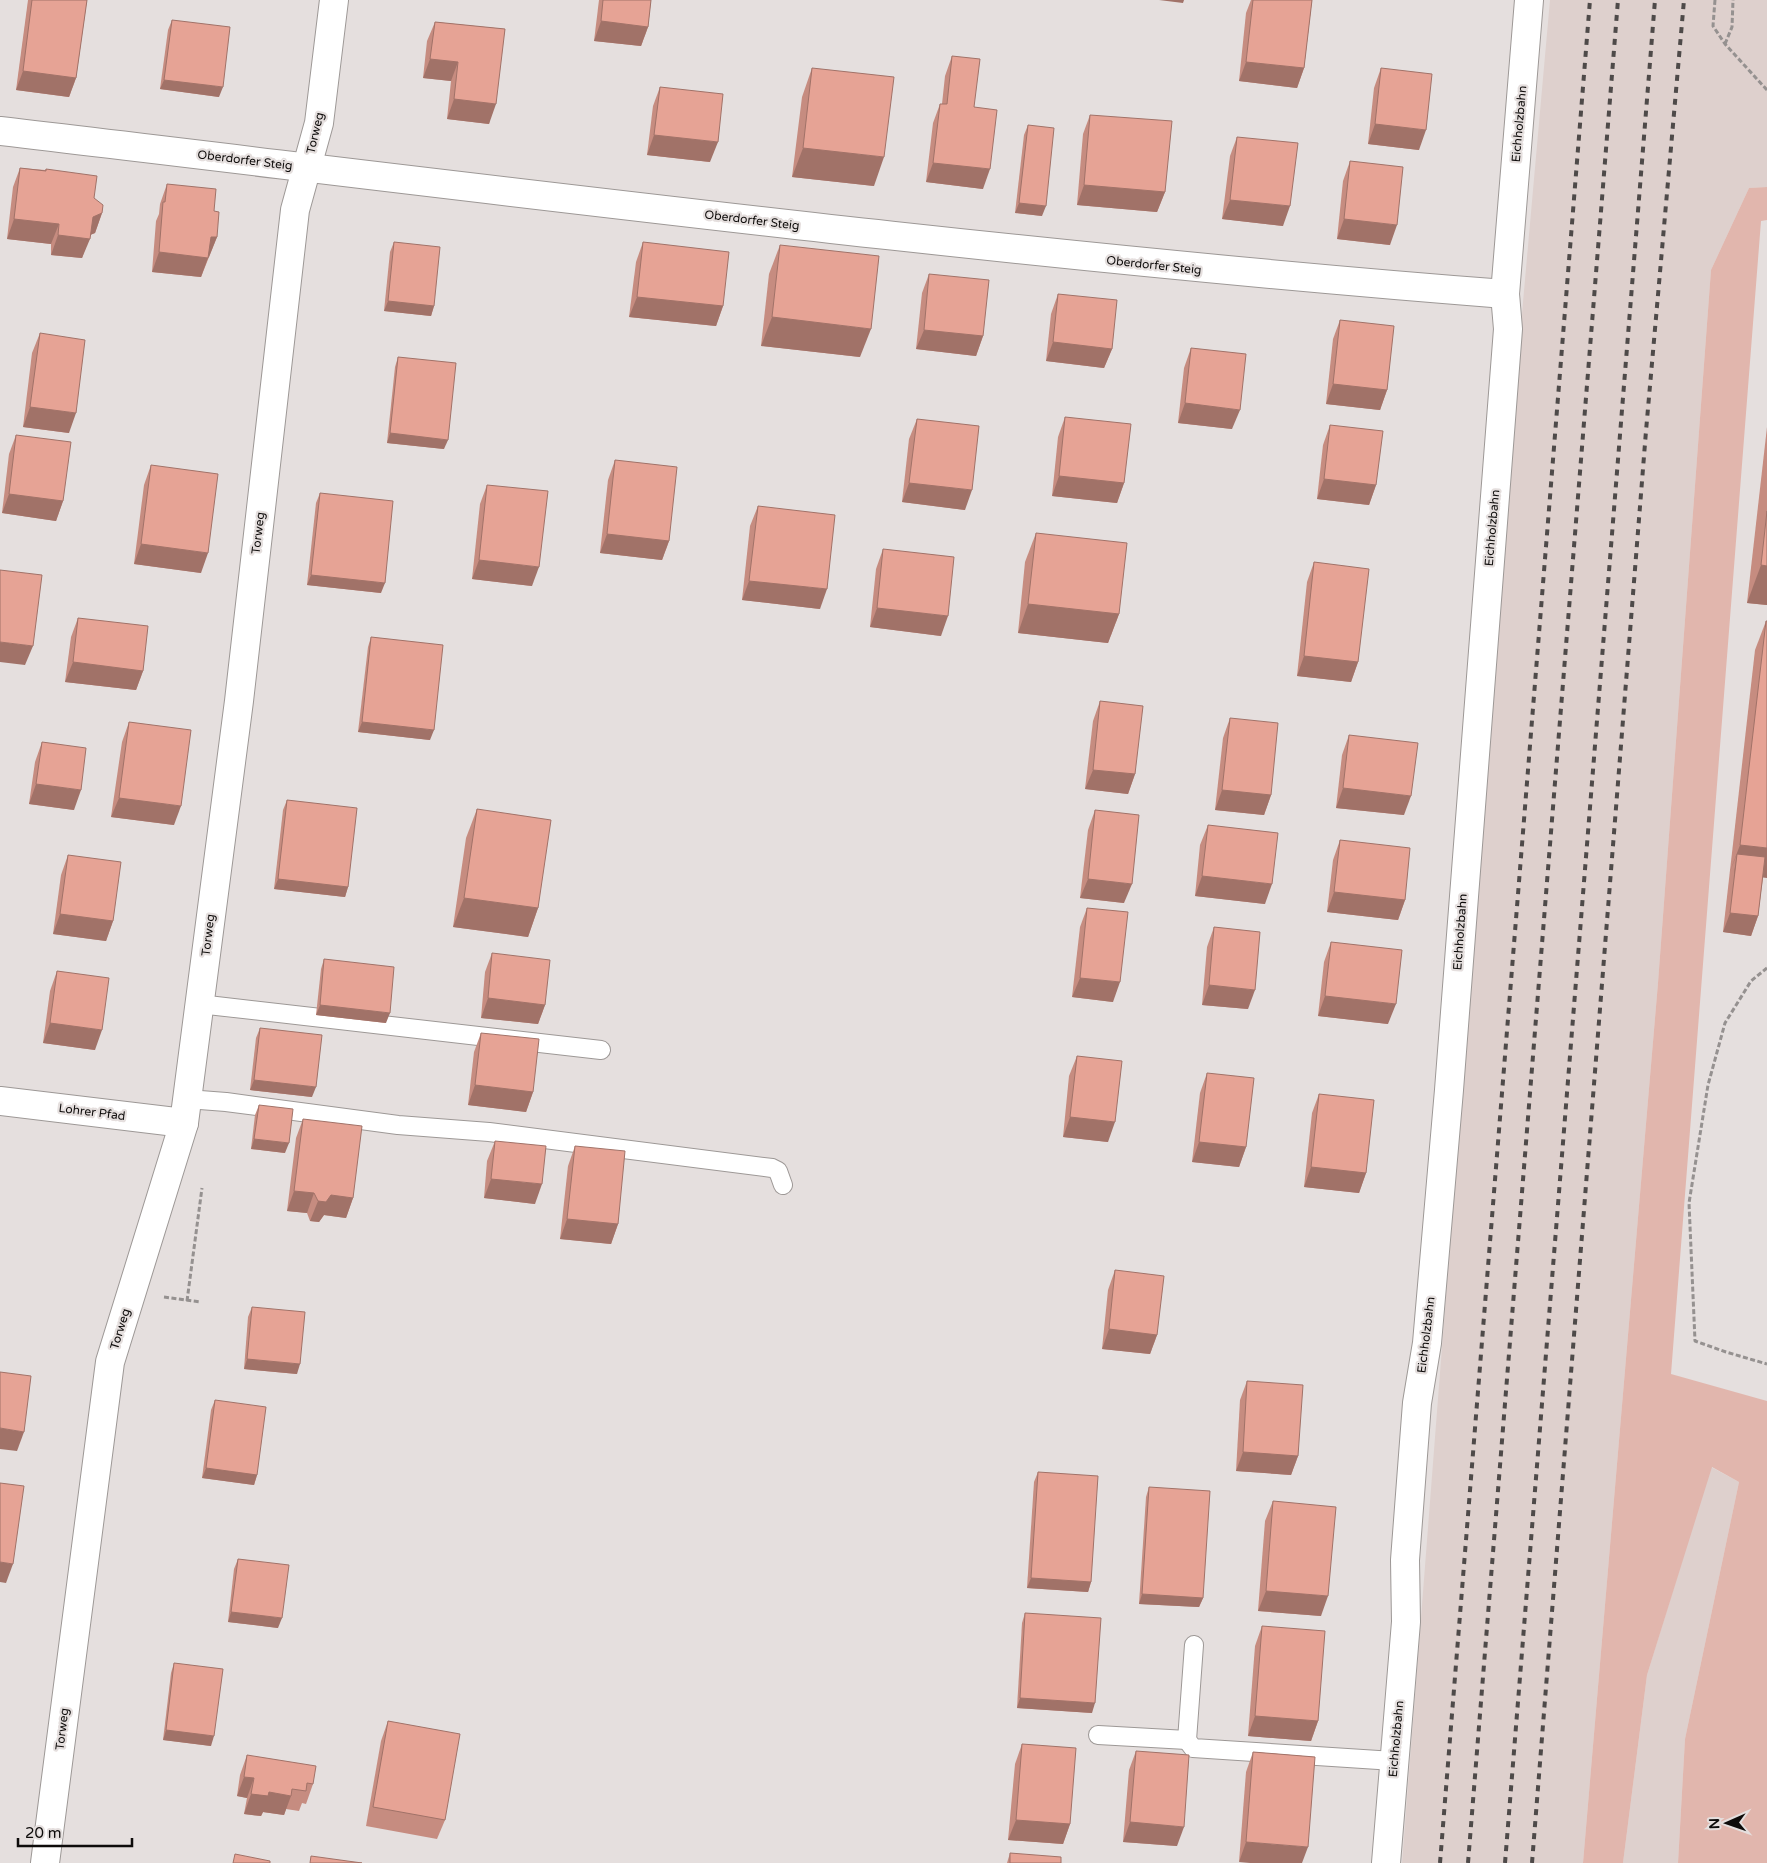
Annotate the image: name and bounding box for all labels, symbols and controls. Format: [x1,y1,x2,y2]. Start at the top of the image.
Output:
street label: Eichholzbahn [1509,85,1529,163]
street label: Torweg [303,111,327,155]
street label: Oberdorfer Steig [197,147,293,173]
street label: Oberdorfer Steig [704,207,800,233]
street label: Oberdorfer Steig [1106,253,1202,277]
street label: Eichholzbahn [1482,489,1502,567]
street label: Torweg [248,511,268,555]
street label: Eichholzbahn [1450,893,1470,971]
street label: Torweg [198,913,218,957]
street label: Lohrer Pfad [58,1101,126,1123]
street label: Eichholzbahn [1414,1296,1438,1374]
street label: Torweg [107,1307,133,1351]
street label: Eichholzbahn [1386,1700,1406,1778]
street label: Torweg [52,1707,72,1751]
north arrow [1702,1798,1752,1848]
scale bar [18,1816,131,1848]
text: N [1706,1818,1723,1829]
text: 20 m [25,1824,62,1842]

